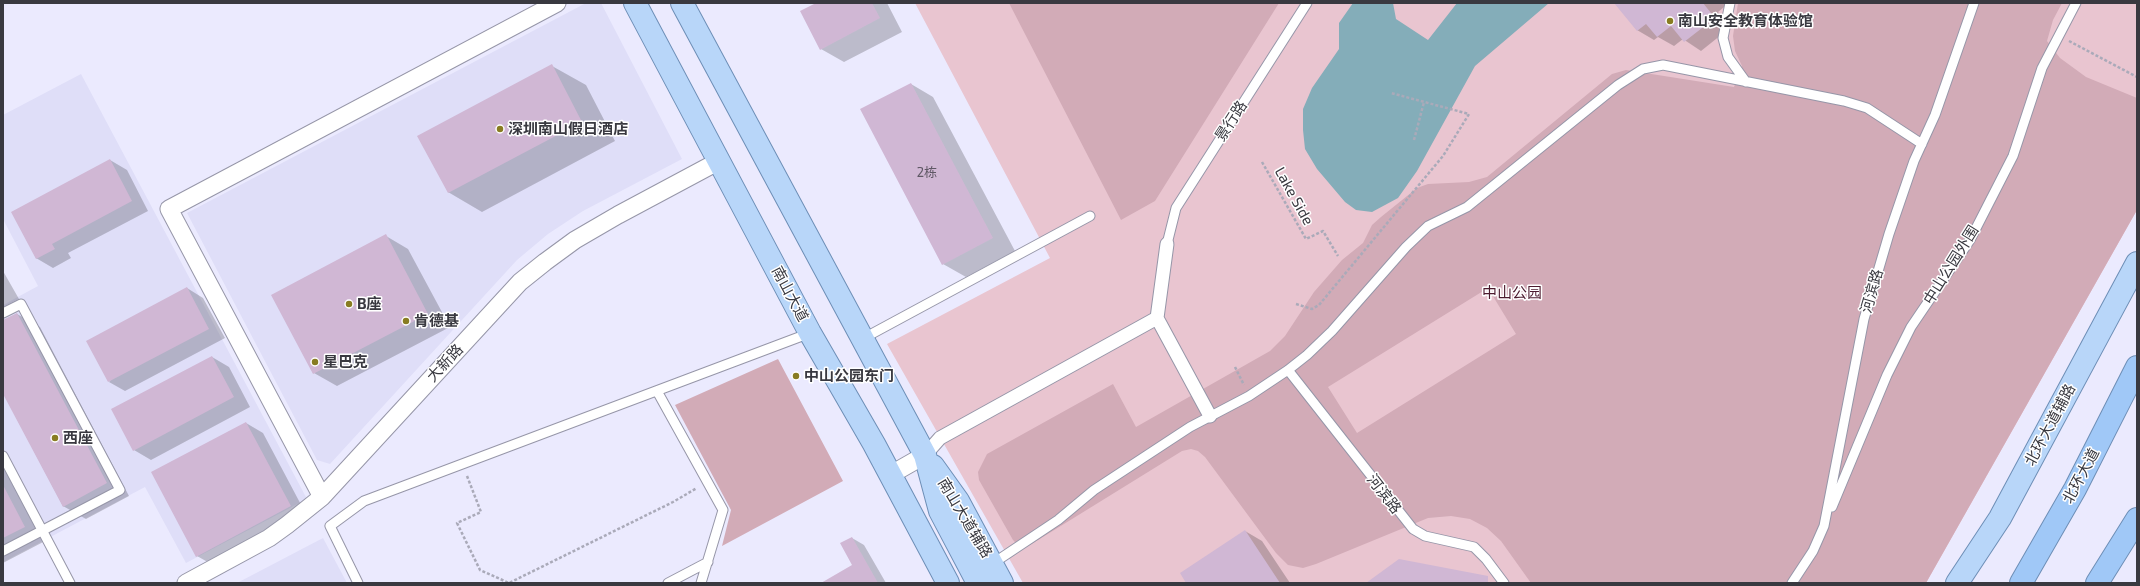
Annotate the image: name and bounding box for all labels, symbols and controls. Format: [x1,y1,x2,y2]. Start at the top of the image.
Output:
place label: 南山安全教育体验馆 [1678,12,1813,30]
marker: 南山安全教育体验馆 [1665,16,1675,26]
street label: 景行路 [1211,97,1251,145]
place label: 深圳南山假日酒店 [508,120,628,138]
marker: 深圳南山假日酒店 [495,124,505,134]
street label: Lake Side [1271,164,1317,228]
house number: 2栋 [917,165,937,181]
street label: 中山公园外围 [1920,222,1982,308]
street label: 南山大道 [768,263,812,325]
street label: 河滨路 [1857,267,1887,315]
park label: 中山公园 [1482,284,1542,302]
place label: B座 [357,295,382,313]
marker: B座 [344,299,354,309]
place label: 肯德基 [414,312,459,330]
marker: 肯德基 [401,316,411,326]
street label: 大新路 [423,340,467,386]
place label: 星巴克 [323,353,368,371]
marker: 星巴克 [310,357,320,367]
place label: 中山公园东门 [804,367,894,385]
marker: 中山公园东门 [791,371,801,381]
street label: 北环大道辅路 [2021,381,2079,469]
place label: 西座 [63,429,93,447]
marker: 西座 [50,433,60,443]
street label: 北环大道 [2059,445,2103,507]
street label: 河滨路 [1363,471,1405,517]
street label: 南山大道辅路 [934,475,996,561]

